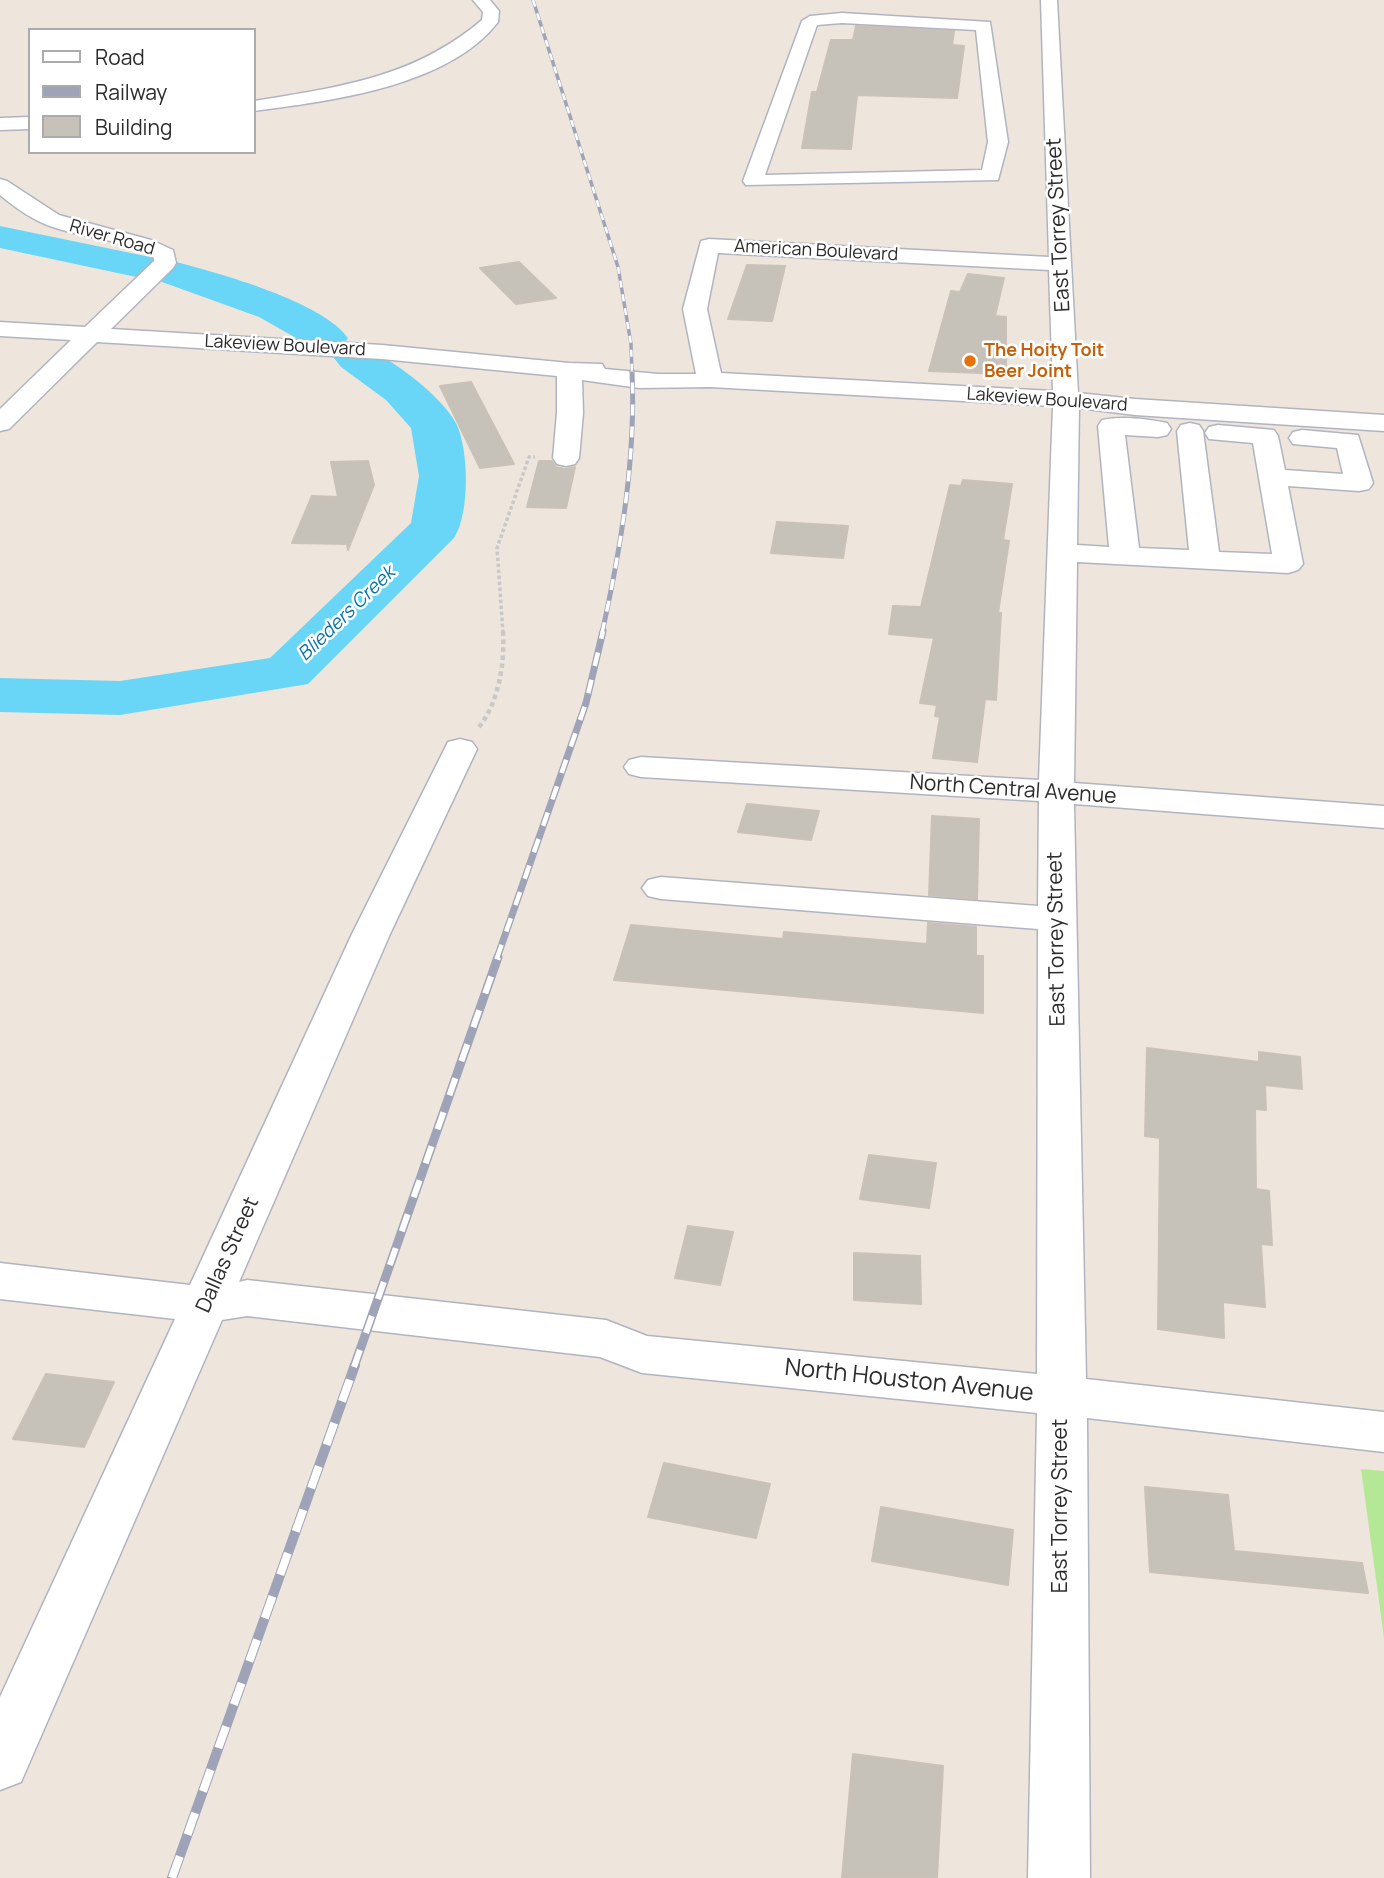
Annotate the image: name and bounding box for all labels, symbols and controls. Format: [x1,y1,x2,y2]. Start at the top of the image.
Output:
legend [28,28,256,154]
text: Road [95,43,145,71]
text: Railway [95,78,167,106]
text: Building [95,113,172,141]
street label: East Torrey Street [1042,137,1076,313]
street label: River Road [67,216,157,260]
street label: American Boulevard [733,236,899,266]
street label: Lakeview Boulevard [204,331,366,361]
place label: The Hoity Toit Beer Joint [984,340,1104,382]
marker: The Hoity Toit Beer Joint [962,353,978,369]
street label: Lakeview Boulevard [966,384,1128,416]
water label: Blieders Creek [294,562,400,666]
street label: North Central Avenue [909,770,1117,810]
street label: East Torrey Street [1043,852,1071,1026]
street label: Dallas Street [191,1193,265,1317]
street label: North Houston Avenue [783,1354,1035,1408]
street label: East Torrey Street [1048,1419,1074,1593]

